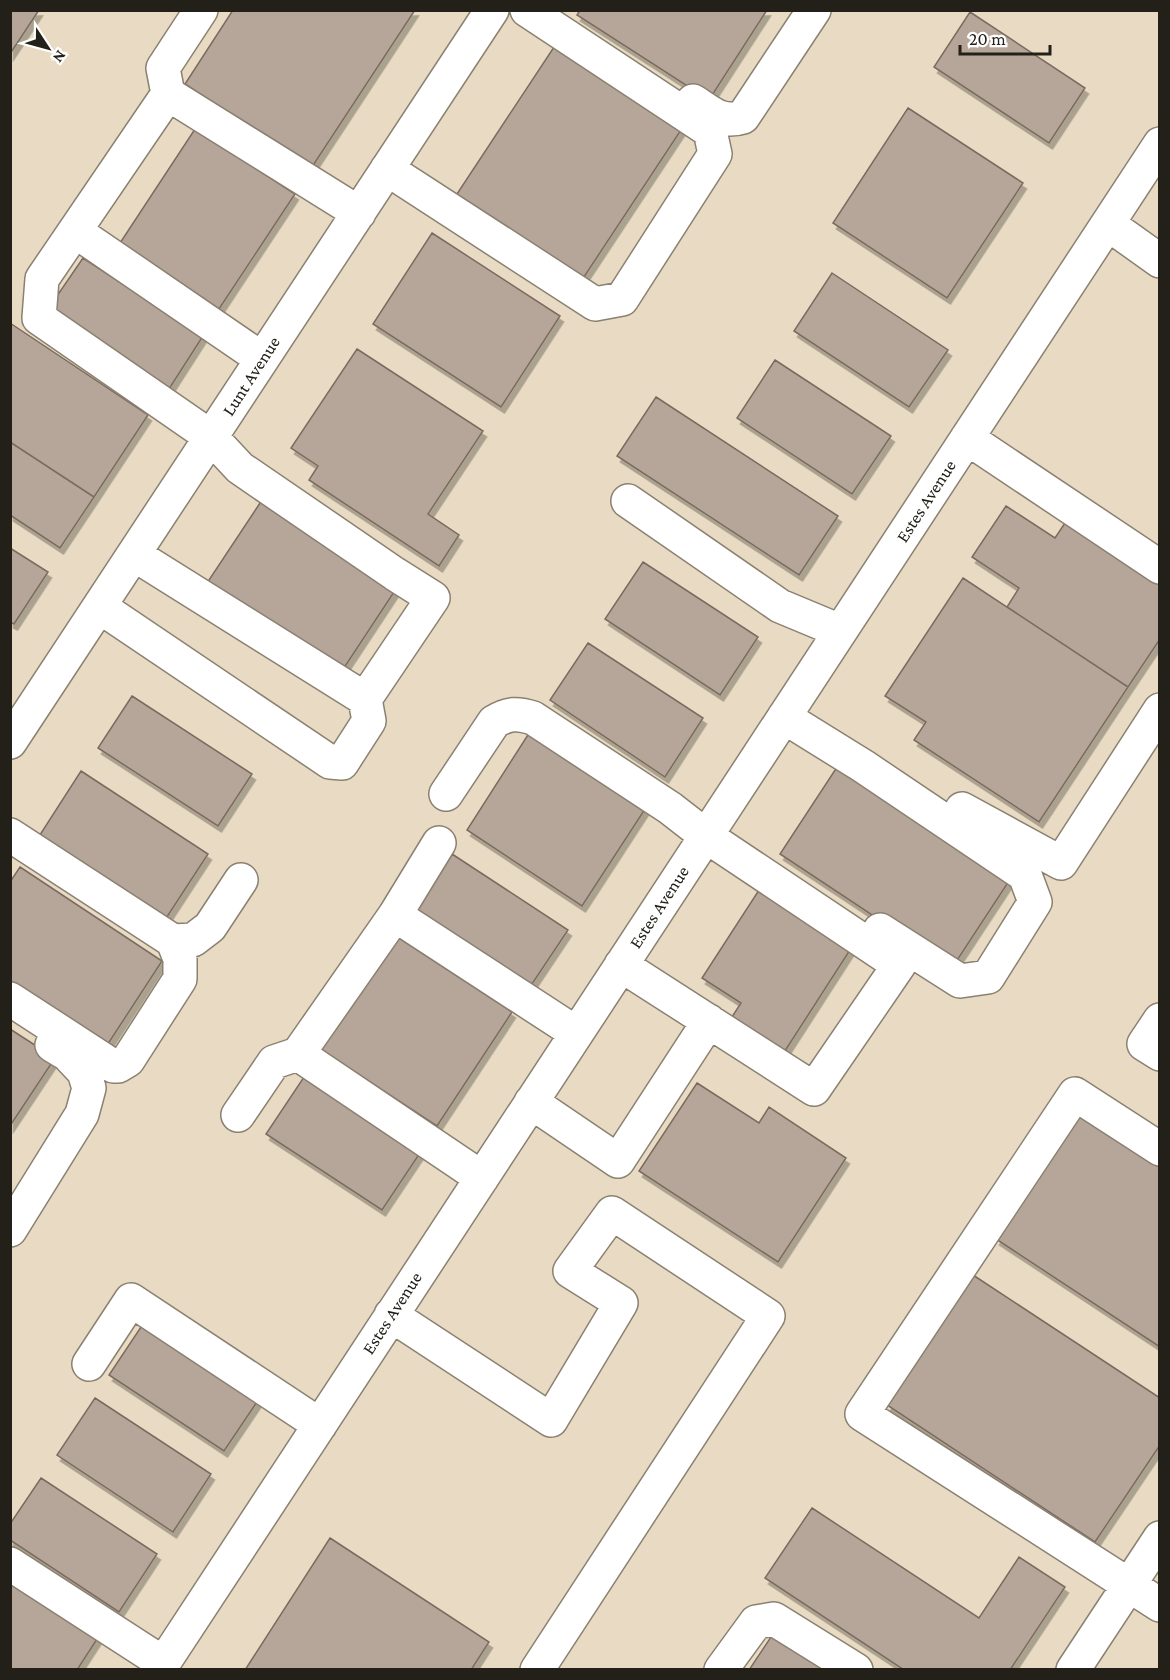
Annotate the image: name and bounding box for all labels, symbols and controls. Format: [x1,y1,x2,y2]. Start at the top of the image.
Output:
north arrow [18,18,78,78]
scale bar [960,18,1050,56]
text: 20 m [969,29,1006,49]
text: N [50,47,70,66]
street label: Lunt Avenue [218,333,284,419]
street label: Estes Avenue [892,456,960,546]
street label: Estes Avenue [625,862,693,952]
street label: Estes Avenue [358,1268,426,1358]

